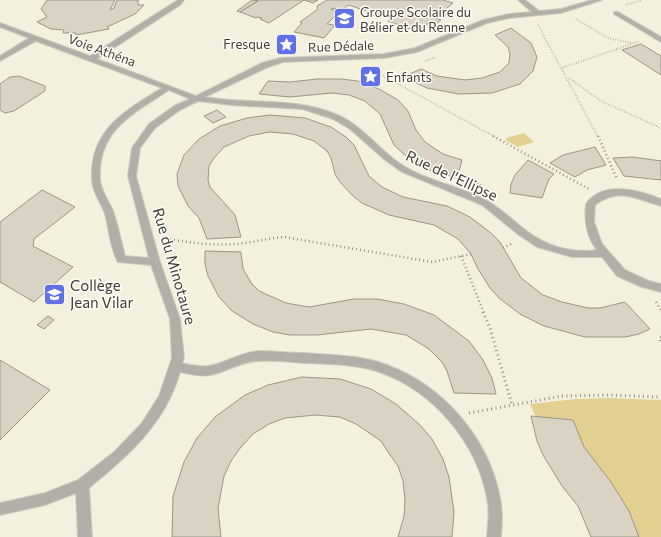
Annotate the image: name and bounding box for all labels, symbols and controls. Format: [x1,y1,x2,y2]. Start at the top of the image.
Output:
place label: Groupe Scolaire du Bélier et du Renne [360,4,471,35]
school or university icon: Groupe Scolaire du Bélier et du Renne [331,6,357,32]
street label: Voie Athéna [66,30,138,70]
place icon: Fresque [273,31,299,57]
place label: Fresque [223,36,270,52]
street label: Rue Dédale [308,37,374,55]
place icon: Enfants [357,64,383,90]
place label: Enfants [386,69,432,85]
street label: Rue de l'Ellipse [403,146,501,204]
street label: Rue du Minotaure [150,205,200,327]
place label: Collège Jean Vilar [70,276,133,311]
school or university icon: Collège Jean Vilar [42,281,68,307]

